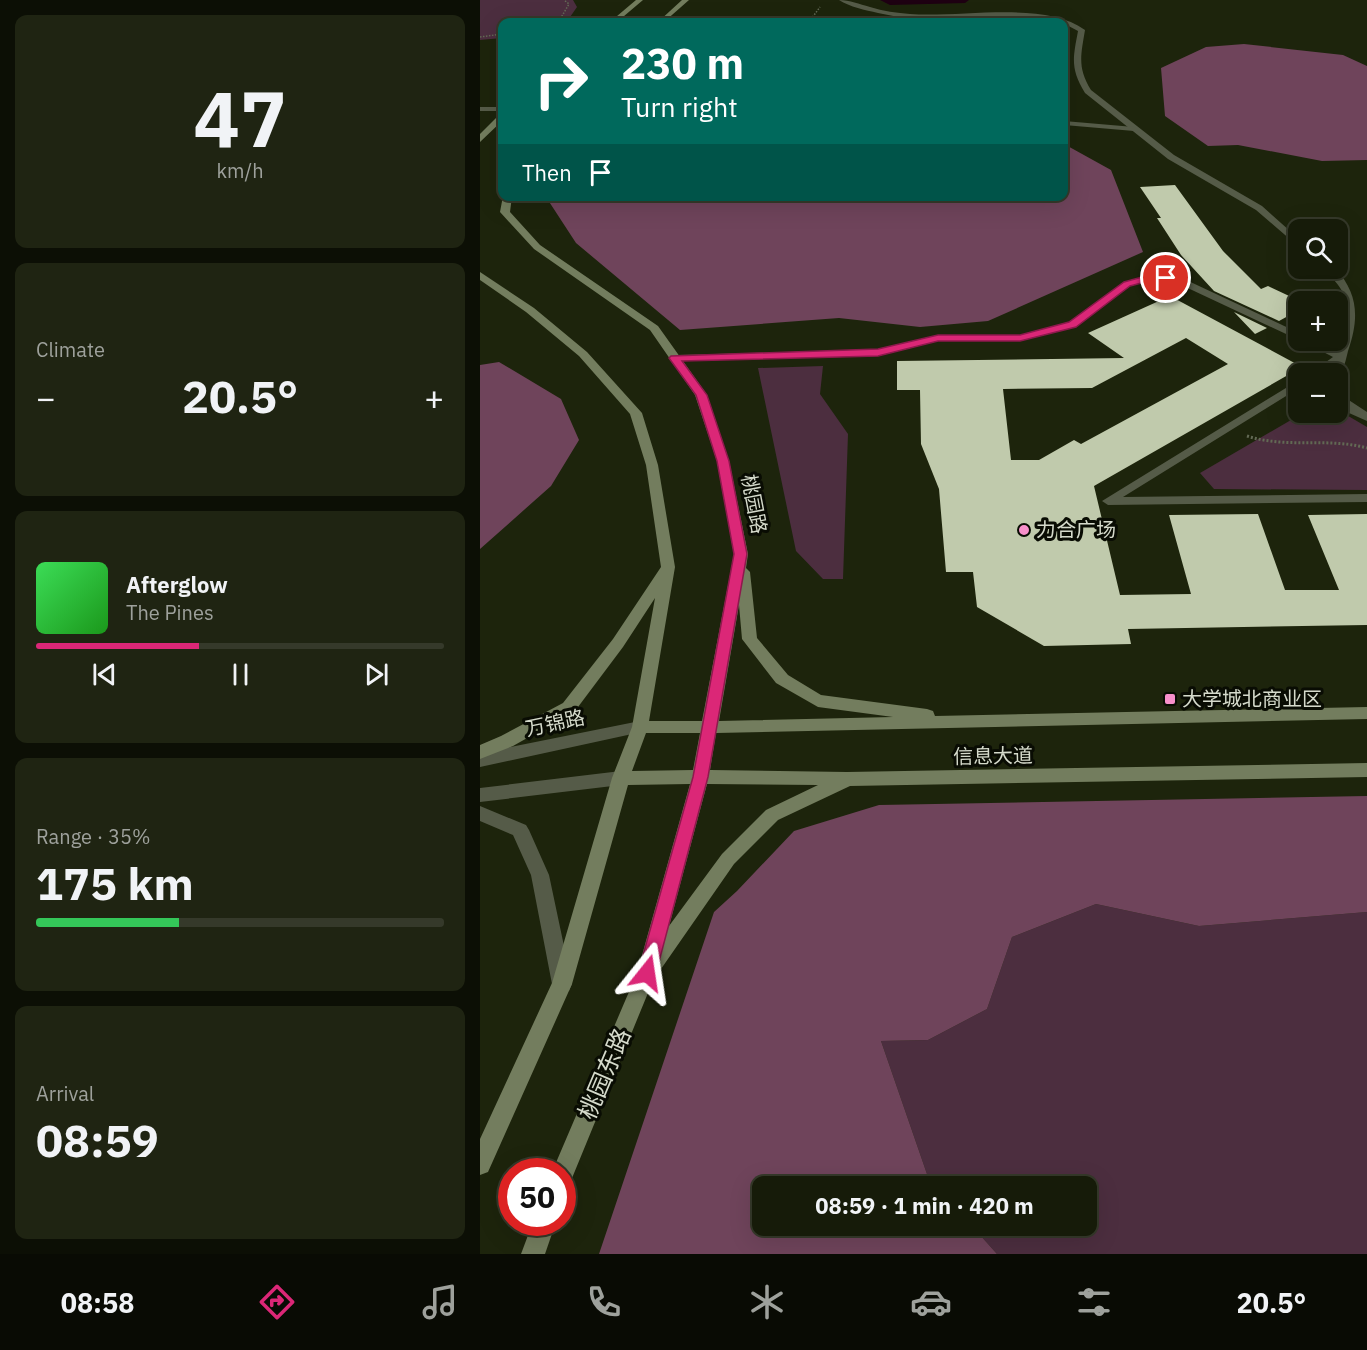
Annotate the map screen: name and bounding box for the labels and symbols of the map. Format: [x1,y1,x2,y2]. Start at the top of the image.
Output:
pin [1140,252,1191,303]
street label: 桃园路 [736,472,773,536]
place label: 力合广场 [1036,516,1116,543]
marker: 力合广场 [1017,523,1031,537]
place label: 大学城北商业区 [1182,685,1322,712]
marker: 大学城北商业区 [1163,692,1177,706]
street label: 万锦路 [523,703,587,742]
street label: 信息大道 [953,741,1033,770]
position arrow [615,941,679,1005]
street label: 桃园东路 [571,1023,638,1124]
speed limit sign: 50 [498,1158,576,1236]

